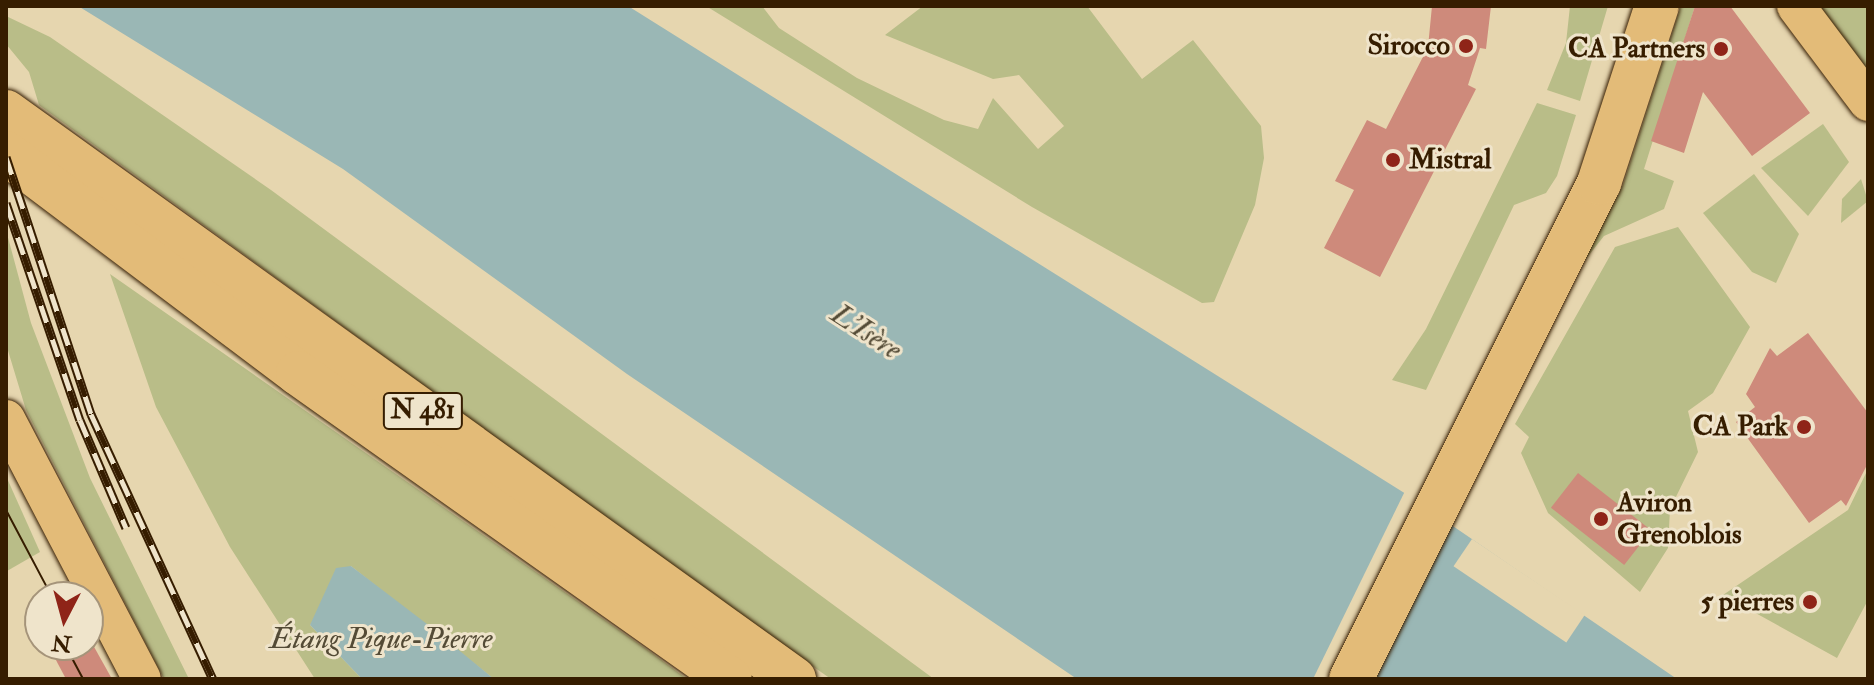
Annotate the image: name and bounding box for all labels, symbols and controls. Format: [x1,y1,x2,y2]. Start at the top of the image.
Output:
place label: Sirocco [1367,29,1450,63]
place label: CA Partners [1568,32,1705,66]
marker: Sirocco [1457,37,1475,55]
marker: CA Partners [1712,40,1730,58]
place label: Mistral [1409,143,1491,177]
marker: Mistral [1384,151,1402,169]
water label: L'Isère [824,296,908,368]
road number: N 481 [381,389,465,433]
place label: CA Park [1693,410,1788,444]
marker: CA Park [1795,418,1813,436]
place label: Aviron Grenoblois [1617,486,1741,552]
marker: Aviron Grenoblois [1592,510,1610,528]
north arrow [24,581,104,661]
place label: 5 pierres [1701,585,1794,619]
marker: 5 pierres [1801,593,1819,611]
water label: Étang Pique-Pierre [270,621,492,657]
text: N [50,628,73,658]

